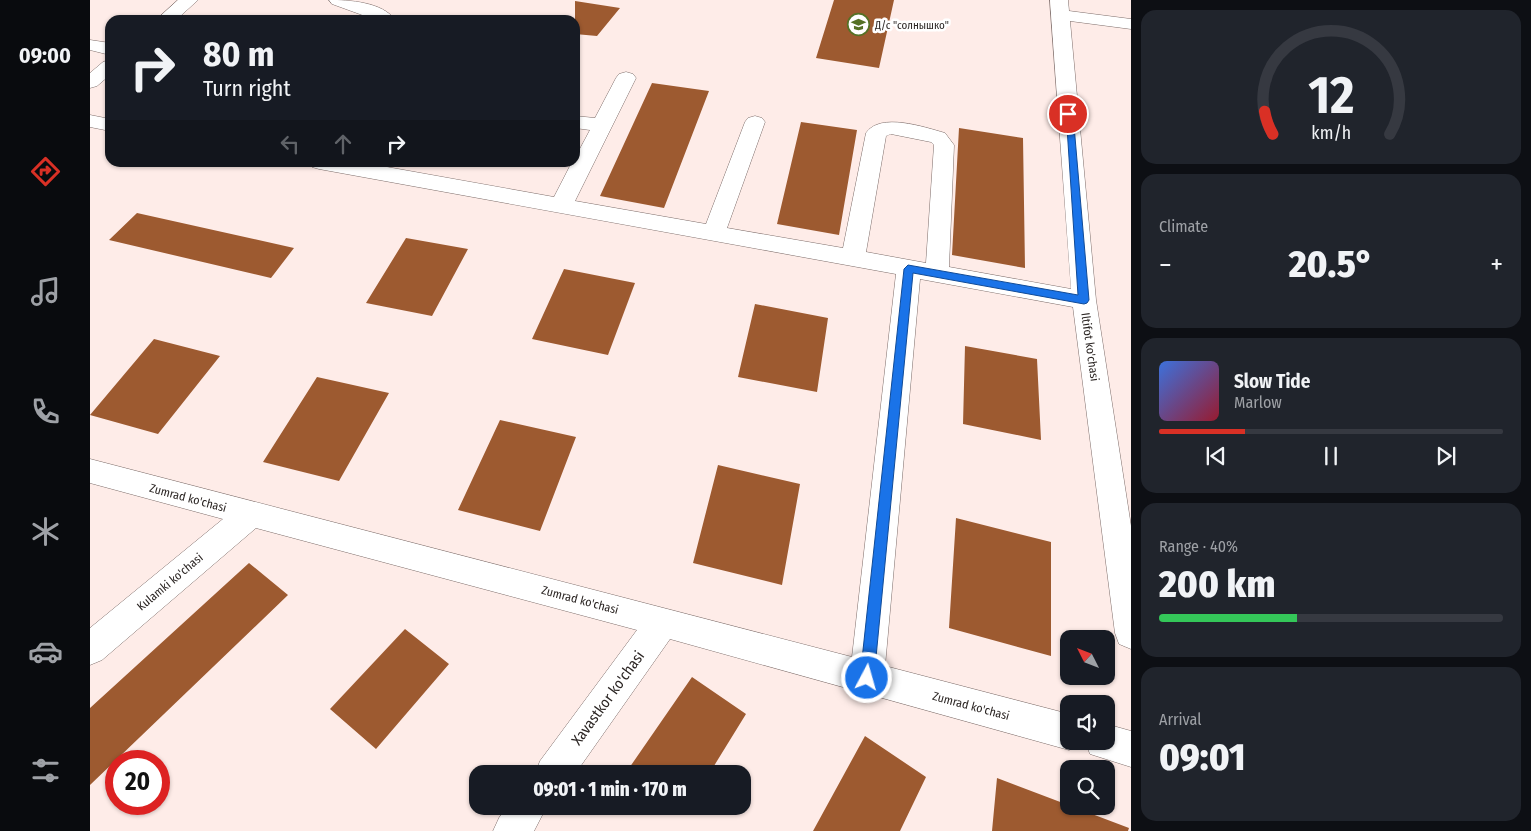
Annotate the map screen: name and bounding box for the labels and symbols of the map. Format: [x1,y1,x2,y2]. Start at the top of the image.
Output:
school or university icon: Д/с "солнышко" [847,13,871,37]
place label: Д/с "солнышко" [874,19,949,32]
pin [1047,93,1089,135]
street label: Iltifot ko'chasi [1078,312,1102,382]
street label: Zumrad ko'chasi [148,481,228,515]
street label: Kulamki ko'chasi [134,550,206,614]
street label: Zumrad ko'chasi [540,583,620,617]
north arrow [1060,630,1115,685]
street label: Xavastkor ko'chasi [568,647,648,749]
position arrow [840,651,892,703]
street label: Zumrad ko'chasi [931,689,1011,723]
speed limit sign: 20 [105,750,170,815]

